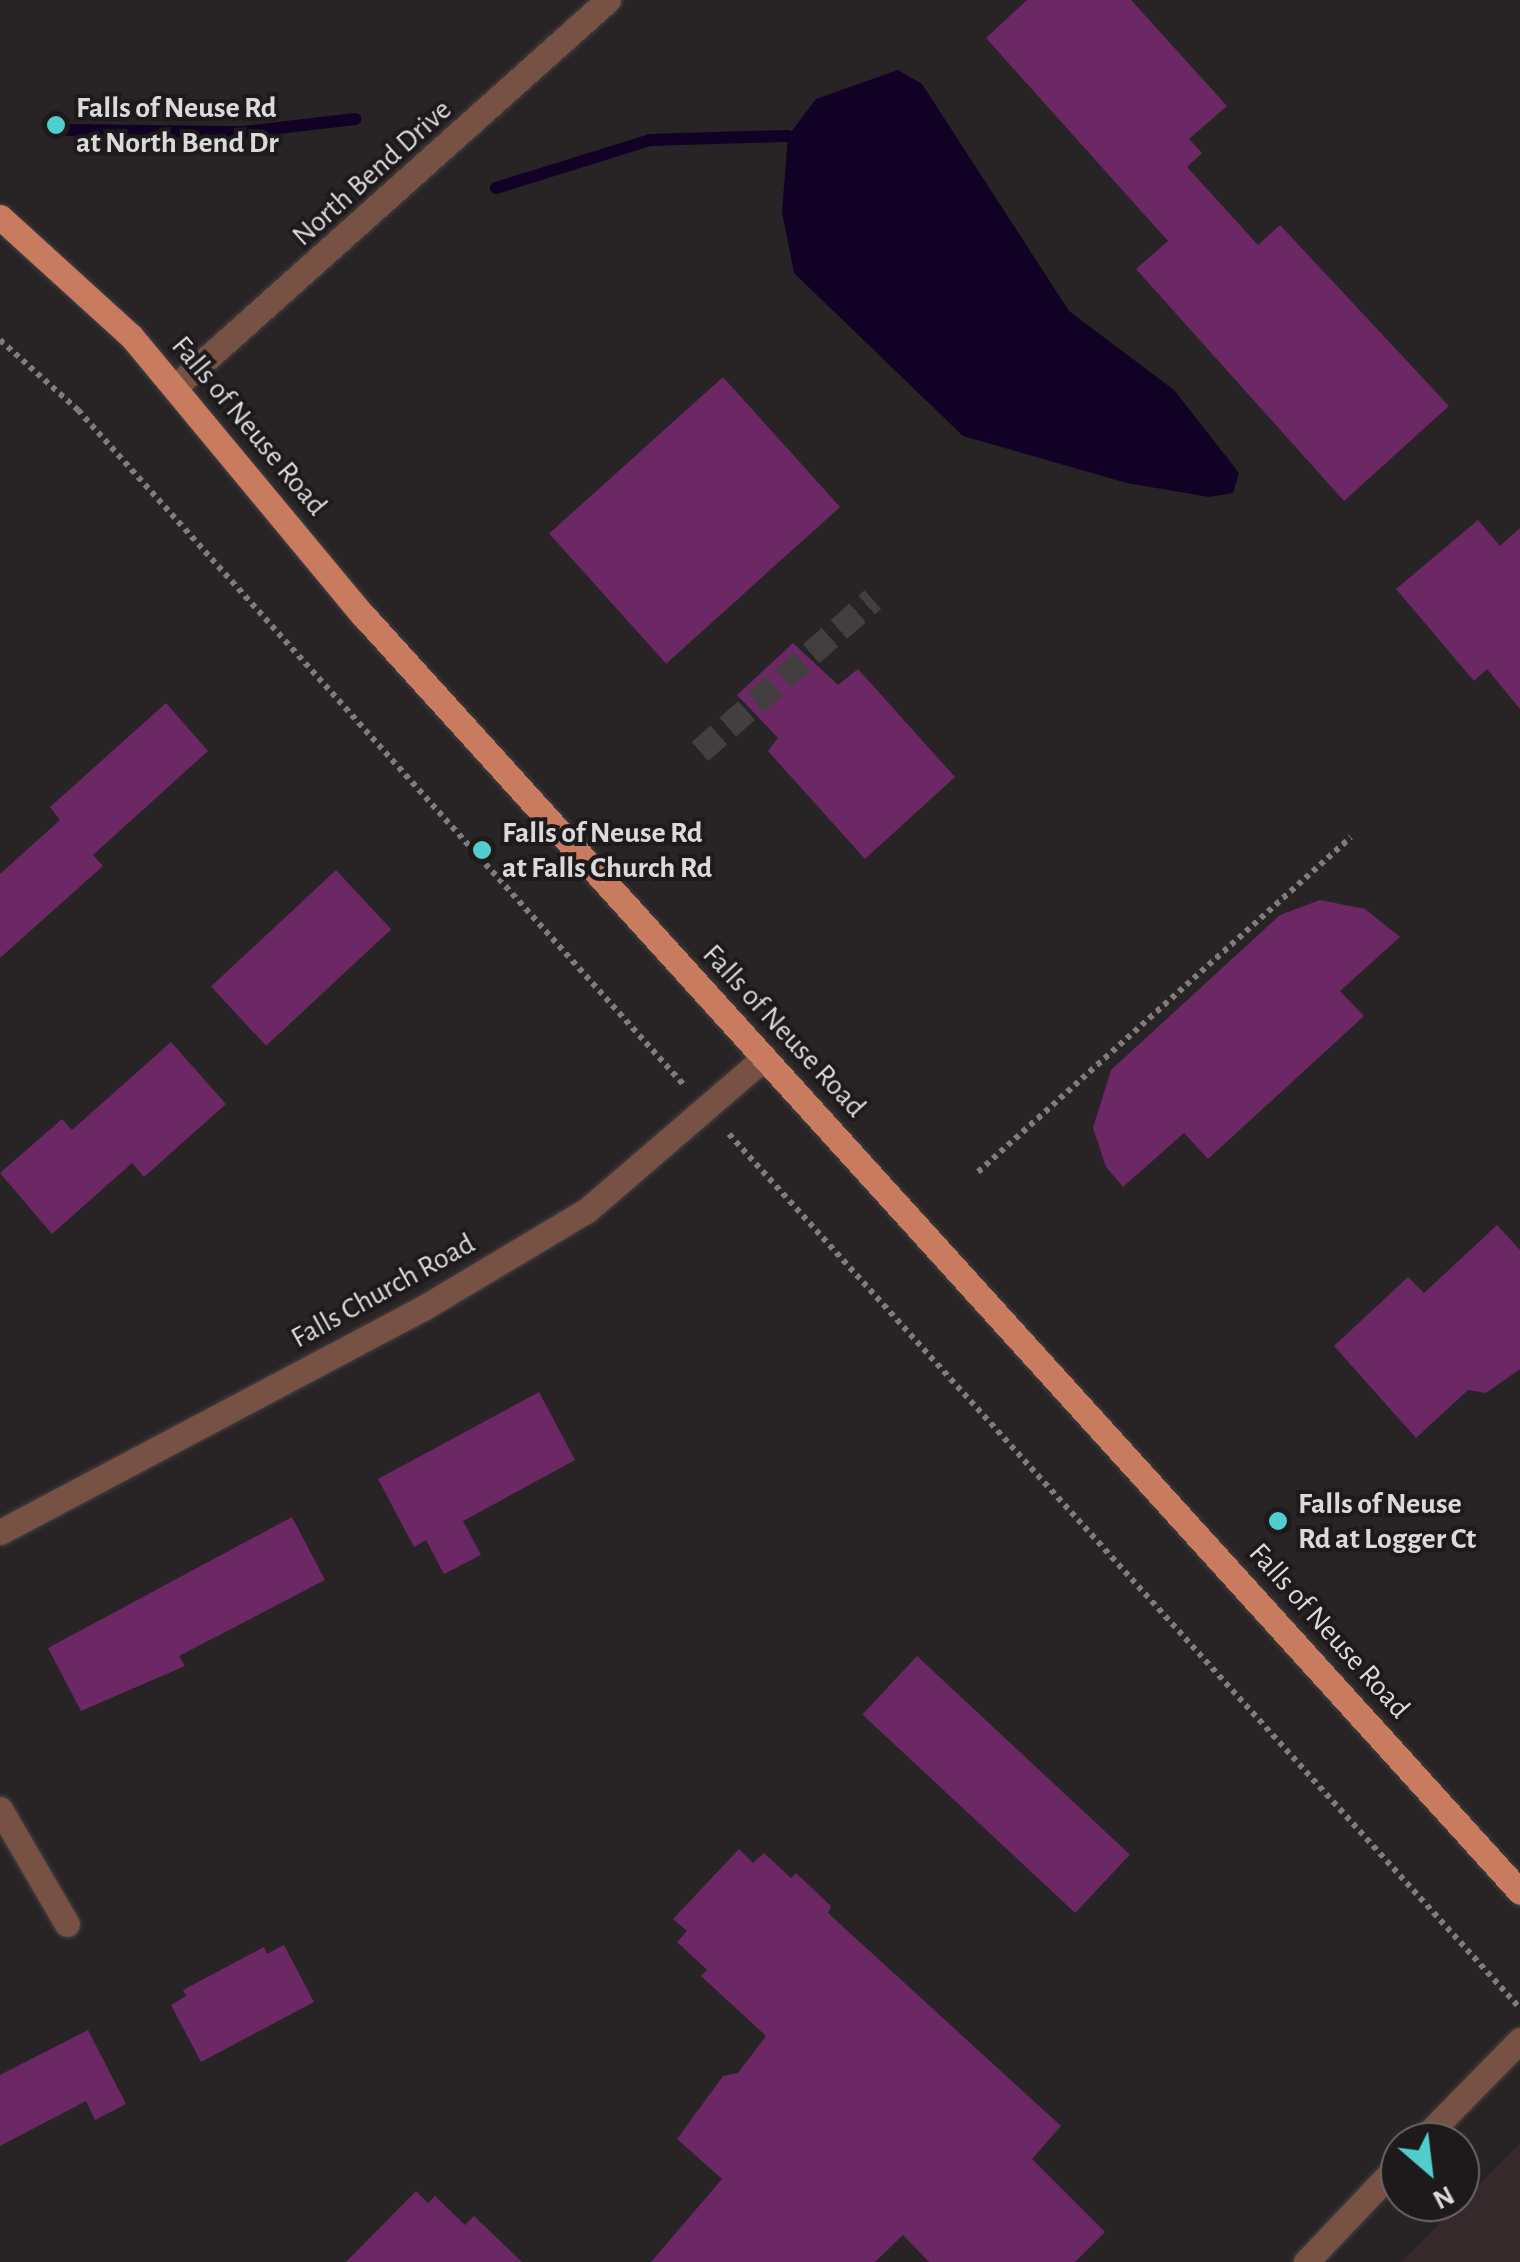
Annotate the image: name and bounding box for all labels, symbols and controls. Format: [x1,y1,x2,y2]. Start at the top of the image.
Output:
place label: Falls of Neuse Rd at North Bend Dr [76,90,279,160]
street label: North Bend Drive [285,92,459,254]
marker: Falls of Neuse Rd at North Bend Dr [45,114,67,136]
street label: Falls of Neuse Road [163,329,335,523]
place label: Falls of Neuse Rd at Falls Church Rd [502,815,712,886]
marker: Falls of Neuse Rd at Falls Church Rd [471,839,493,861]
street label: Falls of Neuse Road [695,937,873,1125]
street label: Falls Church Road [285,1226,481,1356]
place label: Falls of Neuse Rd at Logger Ct [1298,1486,1476,1556]
marker: Falls of Neuse Rd at Logger Ct [1267,1510,1289,1532]
street label: Falls of Neuse Road [1241,1536,1417,1726]
north arrow [1380,2122,1480,2222]
text: N [1428,2180,1458,2214]

